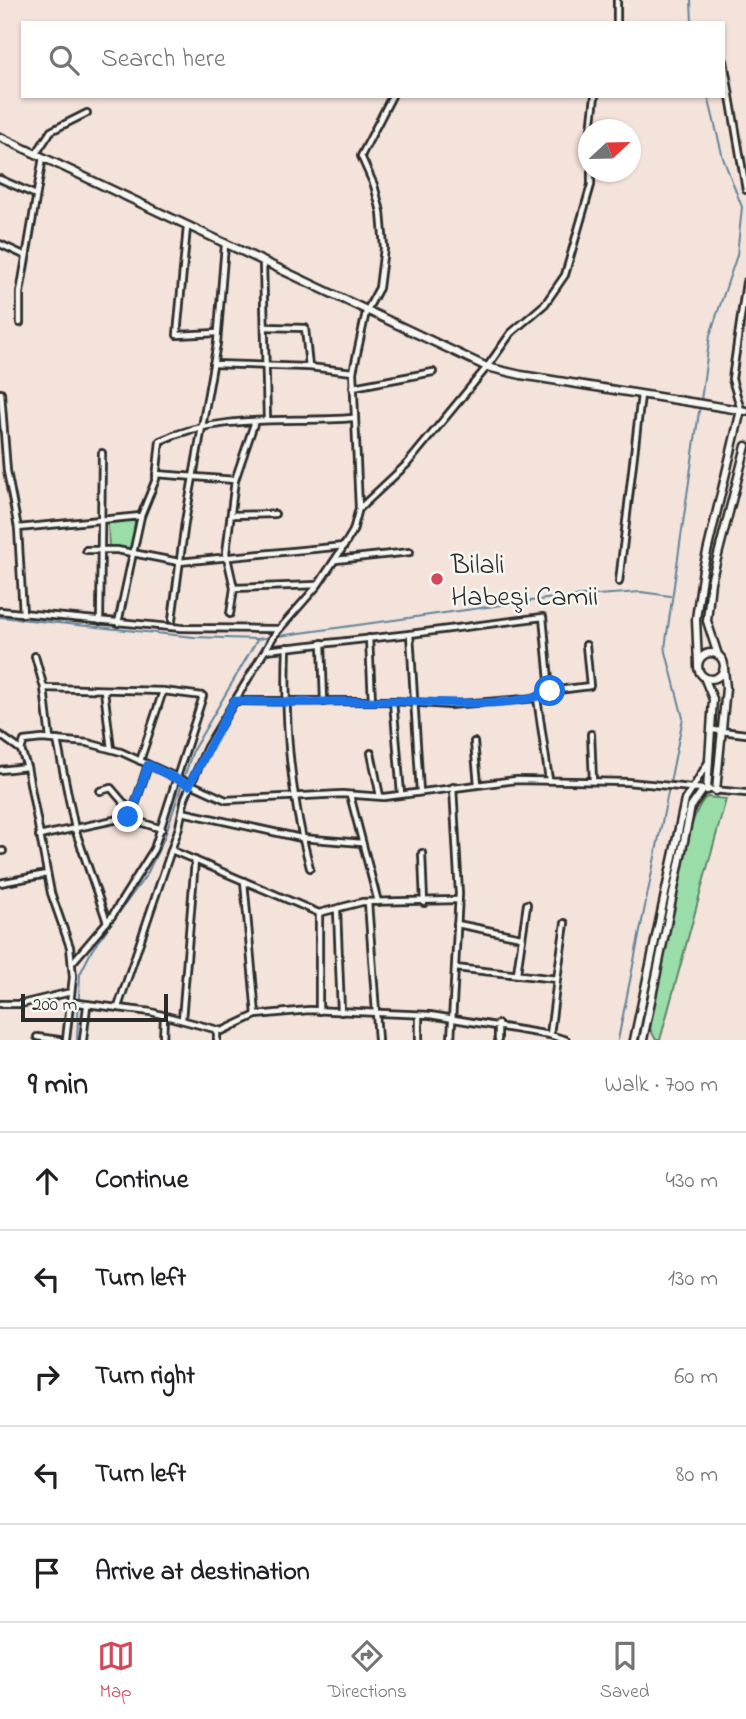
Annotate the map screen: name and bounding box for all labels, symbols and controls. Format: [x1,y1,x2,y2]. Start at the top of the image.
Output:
search box [21,21,725,98]
icon: search [45,41,83,79]
text: Search here [101,41,226,79]
north arrow [578,119,641,182]
place label: Bilali Habeşi Camii [450,546,598,619]
marker: Bilali Habeşi Camii [429,571,445,587]
route start [534,675,565,706]
route end [112,801,143,832]
scale bar [21,991,168,1023]
text: 200 m [32,992,77,1019]
text: 9 min [28,1064,88,1108]
text: Walk · 700 m [604,1069,718,1102]
icon: ahead [28,1162,66,1200]
text: Continue [95,1162,188,1200]
text: 430 m [665,1165,718,1198]
icon: left [28,1260,66,1298]
text: Turn left [95,1260,186,1298]
text: 130 m [668,1263,718,1296]
icon: right [28,1358,66,1396]
text: Turn right [95,1358,195,1396]
text: 60 m [674,1361,718,1394]
icon: left [28,1456,66,1494]
text: Turn left [95,1456,186,1494]
text: 80 m [676,1459,718,1492]
icon: arrive [28,1554,66,1592]
text: Arrive at destination [95,1554,310,1592]
tab: Map [97,1637,135,1706]
tab: Directions [328,1637,407,1706]
tab: Saved [600,1637,649,1706]

